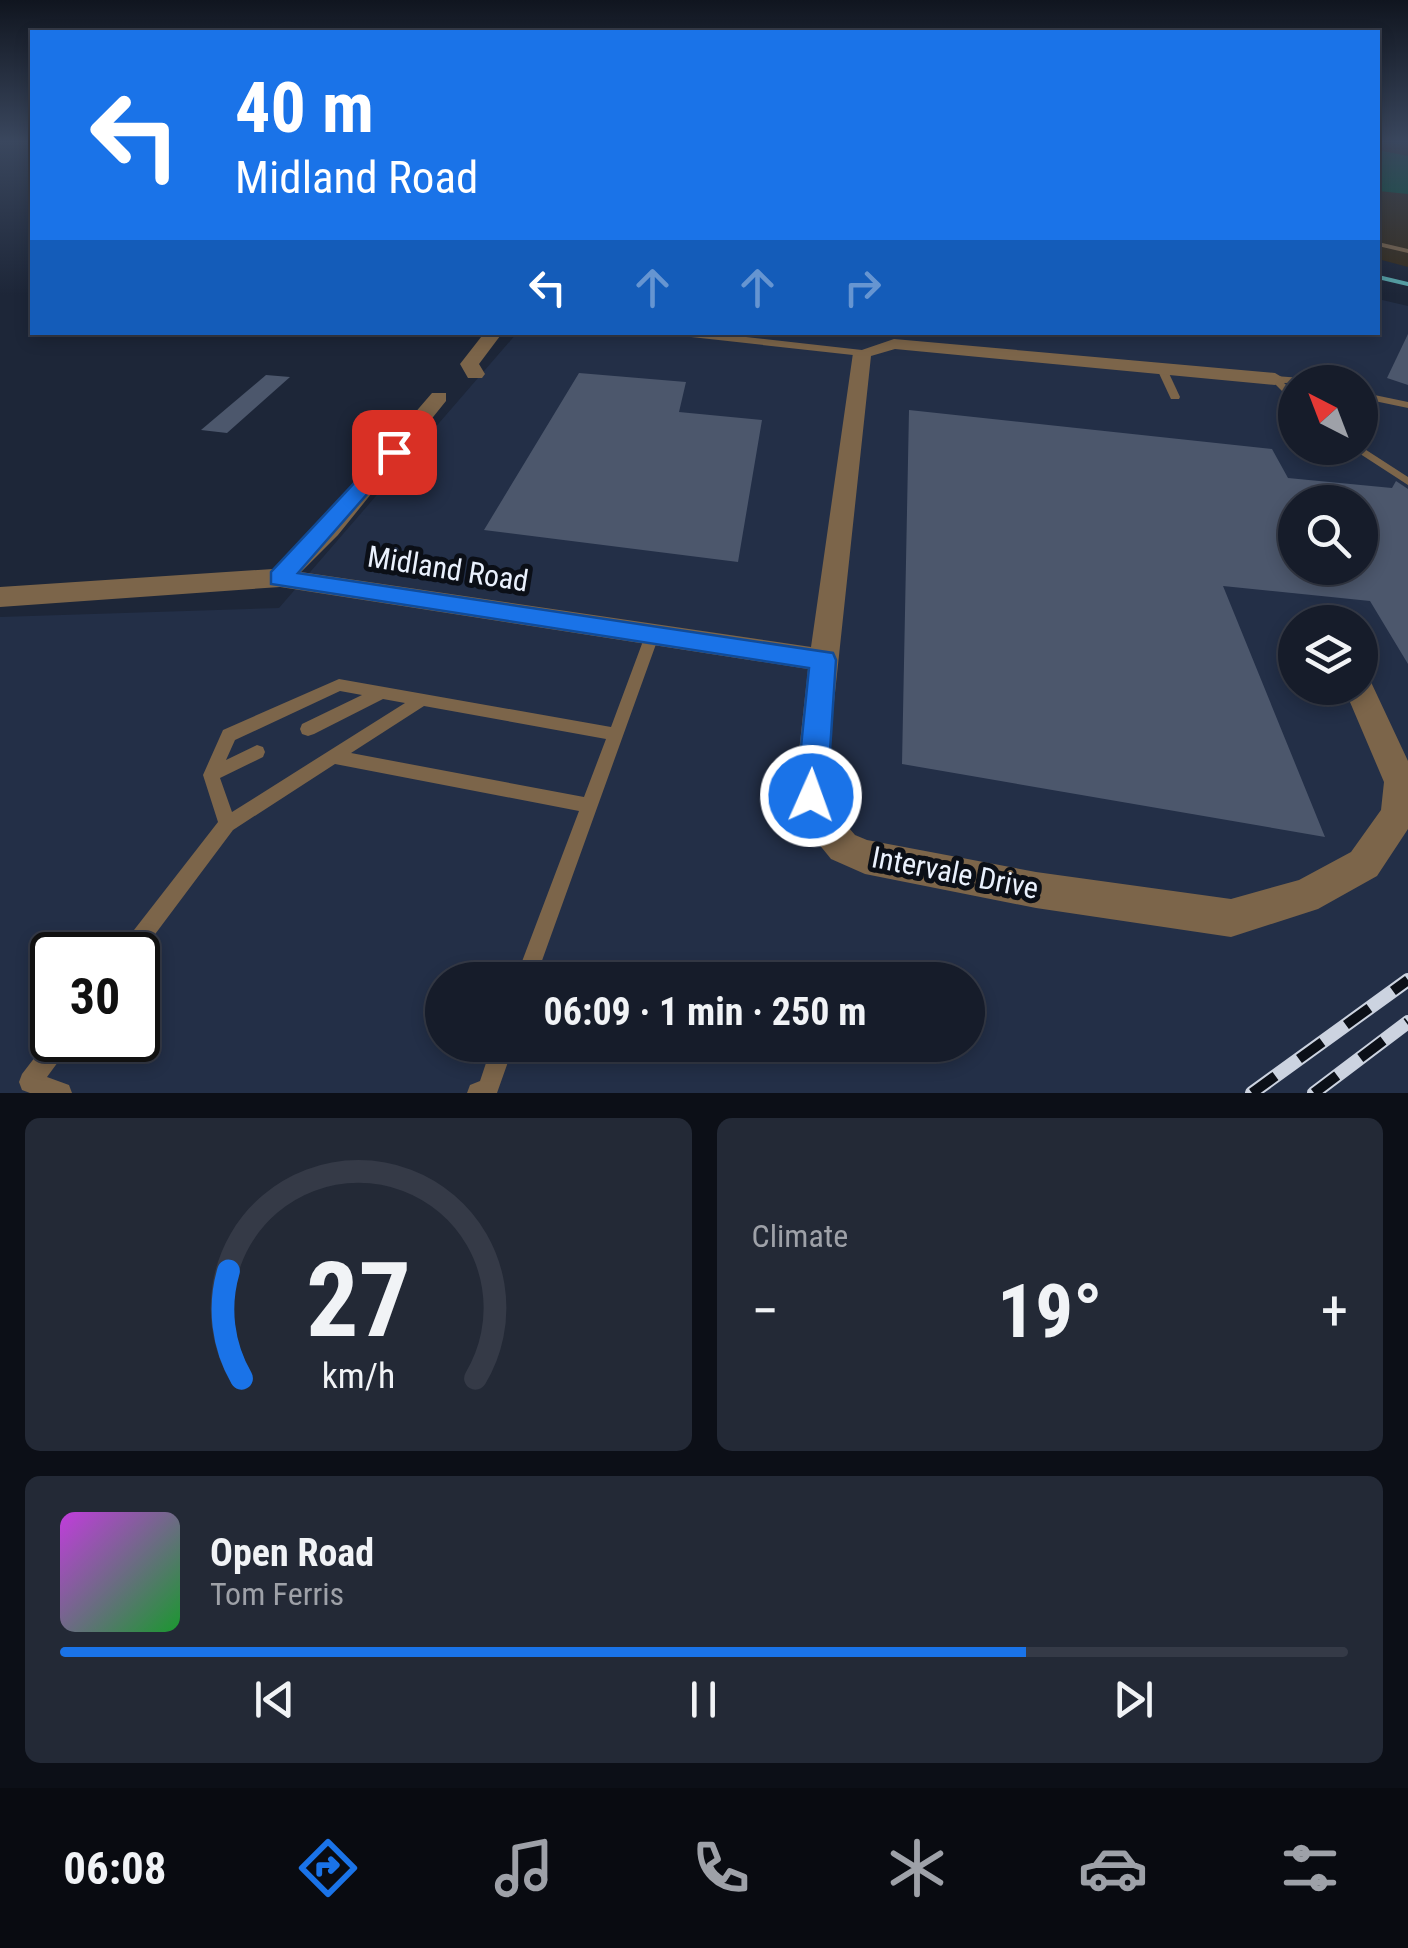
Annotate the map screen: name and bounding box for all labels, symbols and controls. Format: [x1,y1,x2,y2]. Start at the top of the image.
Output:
text: 40 m [235,67,374,149]
icon: left [70,70,200,200]
text: Midland Road [235,151,478,204]
icon: left [520,260,575,315]
icon: ahead [625,260,680,315]
icon: ahead [730,260,785,315]
icon: right [835,260,890,315]
north arrow [1278,365,1378,465]
map controls [1278,365,1378,705]
pin [352,410,437,495]
icon: arrive [367,425,422,480]
button: search [1278,485,1378,585]
street label: Midland Road [365,539,531,598]
button: layers [1278,605,1378,705]
position arrow [759,744,863,848]
street label: Intervale Drive [869,839,1041,906]
speed limit sign: 30 [30,932,160,1062]
text: 06:09 · 1 min · 250 m [544,990,866,1034]
text: Climate [752,1217,848,1255]
text: 27 [306,1240,411,1361]
text: 19° [997,1267,1102,1355]
text: − [752,1279,779,1343]
text: + [1321,1279,1348,1343]
text: km/h [321,1355,395,1397]
text: Open Road [210,1531,374,1575]
text: Tom Ferris [210,1575,344,1613]
icon: previous [247,1672,302,1727]
icon: pause [676,1672,731,1727]
icon: next [1106,1672,1161,1727]
icon: directions [293,1833,363,1903]
icon: music [489,1833,559,1903]
icon: phone [686,1833,756,1903]
icon: climate [882,1833,952,1903]
icon: car [1078,1833,1148,1903]
icon: filters [1275,1833,1345,1903]
text: 06:08 [63,1842,166,1895]

